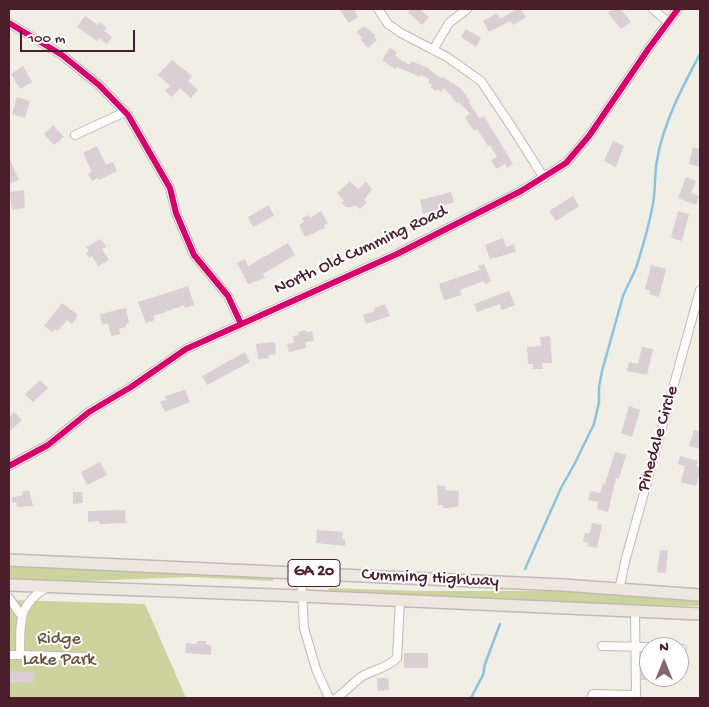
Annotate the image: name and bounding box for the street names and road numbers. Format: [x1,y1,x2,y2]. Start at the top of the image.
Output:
street label: North Old Cumming Road [271,201,451,301]
street label: Pinedale Circle [634,384,684,494]
road number: GA 20 [288,560,340,586]
street label: Cumming Highway [361,565,499,593]

